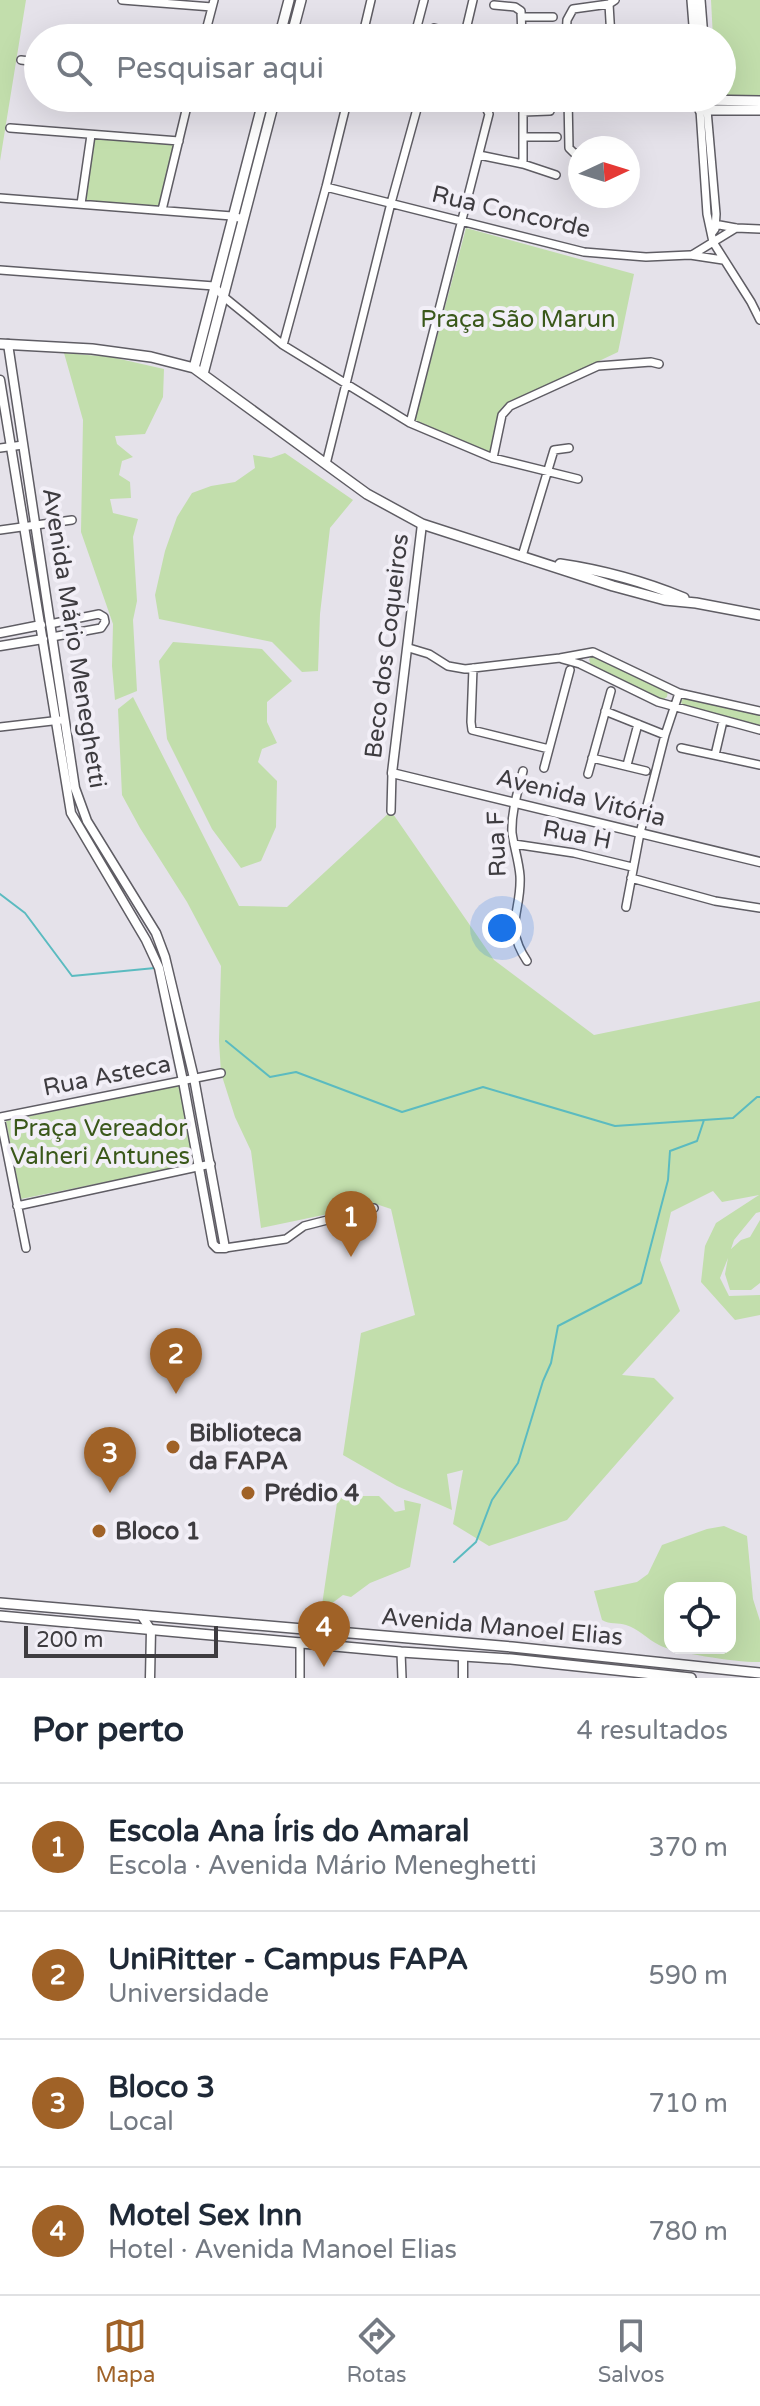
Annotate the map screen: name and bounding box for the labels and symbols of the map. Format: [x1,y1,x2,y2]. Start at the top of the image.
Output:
north arrow [568,136,640,208]
street label: Rua Concorde [429,180,593,244]
park label: Praça São Marun [420,305,616,334]
street label: Avenida Mário Meneghetti [36,486,112,790]
street label: Beco dos Coqueiros [359,532,415,760]
street label: Avenida Vitória [493,763,669,833]
street label: Rua F [481,810,513,878]
street label: Rua H [540,814,614,856]
your location [482,908,522,948]
street label: Rua Asteca [41,1049,173,1103]
park label: Praça Vereador Valneri Antunes [10,1114,190,1171]
pin: 1 [325,1191,377,1257]
pin: 2 [150,1328,202,1394]
place label: Biblioteca da FAPA [189,1419,302,1476]
pin: 3 [84,1427,136,1493]
marker: Biblioteca da FAPA [164,1438,182,1456]
place label: Prédio 4 [264,1479,359,1508]
marker: Prédio 4 [239,1484,257,1502]
place label: Bloco 1 [115,1517,201,1546]
marker: Bloco 1 [90,1522,108,1540]
pin: 4 [298,1601,350,1667]
street label: Avenida Manoel Elias [380,1602,624,1652]
scale bar [24,1622,218,1658]

